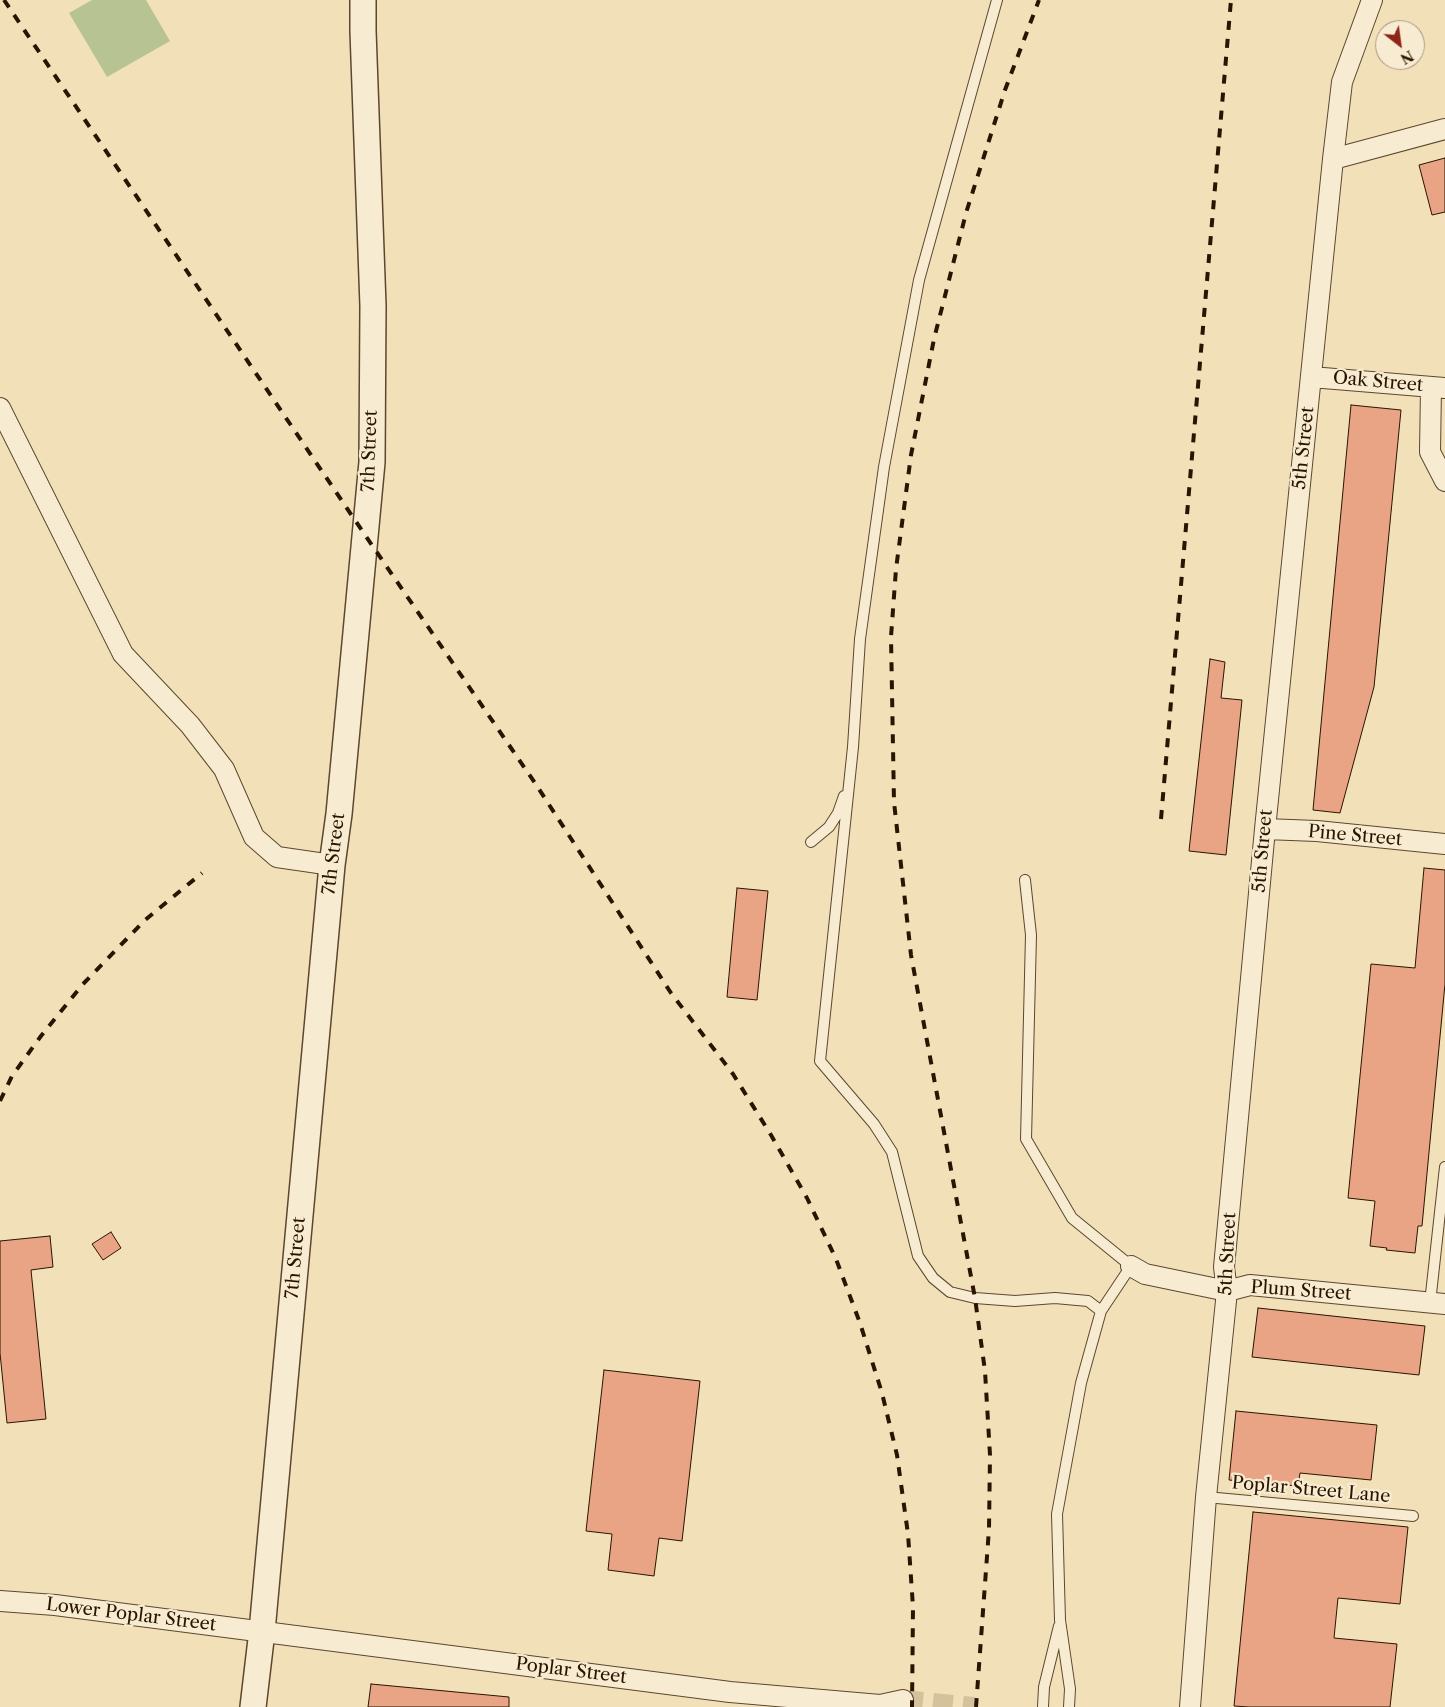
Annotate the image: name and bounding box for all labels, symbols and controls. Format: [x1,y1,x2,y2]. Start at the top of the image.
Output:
north arrow [1375,20,1425,70]
text: N [1397,46,1417,68]
street label: Oak Street [1332,367,1424,397]
street label: 5th Street [1289,405,1319,491]
street label: 7th Street [358,409,382,493]
street label: 5th Street [1249,809,1277,893]
street label: 7th Street [318,812,350,896]
street label: Pine Street [1307,821,1403,851]
street label: 5th Street [1215,1212,1241,1296]
street label: 7th Street [282,1216,310,1300]
street label: Plum Street [1250,1277,1352,1305]
street label: Poplar Street Lane [1231,1472,1391,1508]
street label: Lower Poplar Street [45,1594,217,1636]
street label: Poplar Street [514,1653,628,1689]

